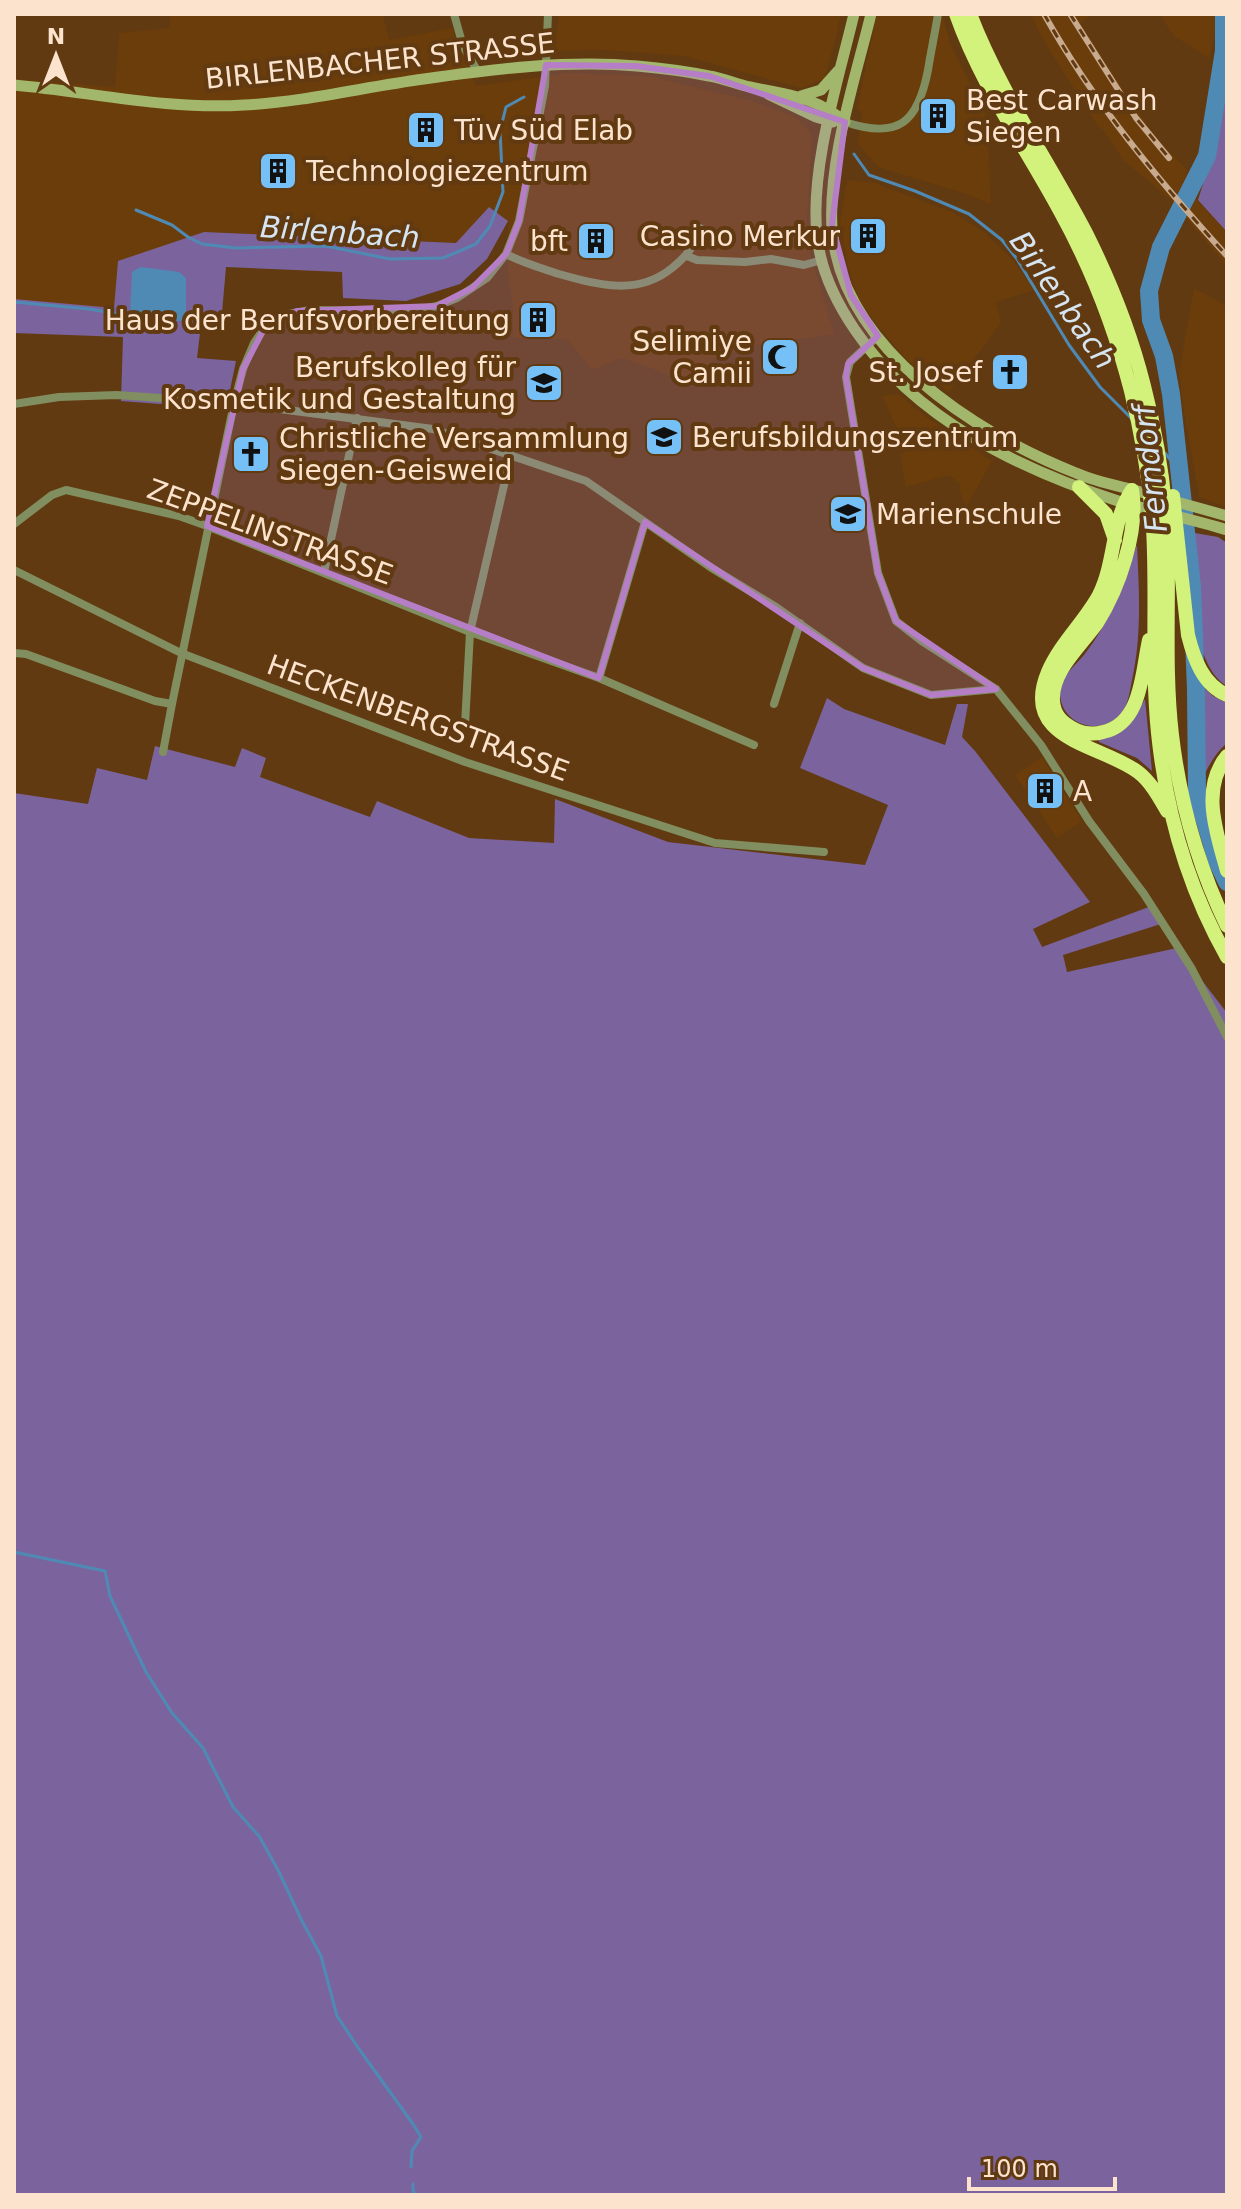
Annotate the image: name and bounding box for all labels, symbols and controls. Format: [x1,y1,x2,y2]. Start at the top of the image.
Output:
north arrow [16,16,96,96]
text: N [47,24,65,49]
street label: BIRLENBACHER STRASSE [204,26,556,96]
place label: Best Carwash Siegen [966,84,1158,149]
building icon: Best Carwash Siegen [917,95,959,137]
building icon: Tüv Süd Elab [405,109,447,151]
place label: Tüv Süd Elab [453,114,633,147]
building icon: Technologiezentrum [257,150,299,192]
place label: Technologiezentrum [305,155,588,188]
water label: Birlenbach [259,209,421,255]
building icon: Casino Merkur [847,215,889,257]
building icon: bft [575,220,617,262]
place label: Casino Merkur [640,220,840,253]
water label: Birlenbach [1003,224,1123,376]
place label: bft [530,225,568,258]
building icon: Haus der Berufsvorbereitung [517,299,559,341]
place label: Haus der Berufsvorbereitung [105,304,510,337]
place label: Selimiye Camii [633,325,752,390]
mosque icon: Selimiye Camii [759,336,801,378]
place label: Berufskolleg für Kosmetik und Gestaltung [163,351,516,416]
church icon: St. Josef [989,351,1031,393]
place label: St. Josef [868,356,983,389]
school or university icon: Berufskolleg für Kosmetik und Gestaltung [523,362,565,404]
water label: Ferndorf [1125,399,1174,534]
school or university icon: Berufsbildungszentrum [643,416,685,458]
place label: Berufsbildungszentrum [692,421,1018,454]
place label: Christliche Versammlung Siegen-Geisweid [279,422,629,487]
church icon: Christliche Versammlung Siegen-Geisweid [230,433,272,475]
street label: ZEPPELINSTRASSE [143,472,397,592]
school or university icon: Marienschule [827,493,869,535]
place label: Marienschule [876,498,1062,531]
street label: HECKENBERGSTRASSE [263,648,573,788]
building icon: A [1024,770,1066,812]
place label: A [1073,775,1092,808]
scale bar [969,2141,1115,2191]
text: 100 m [981,2155,1058,2183]

